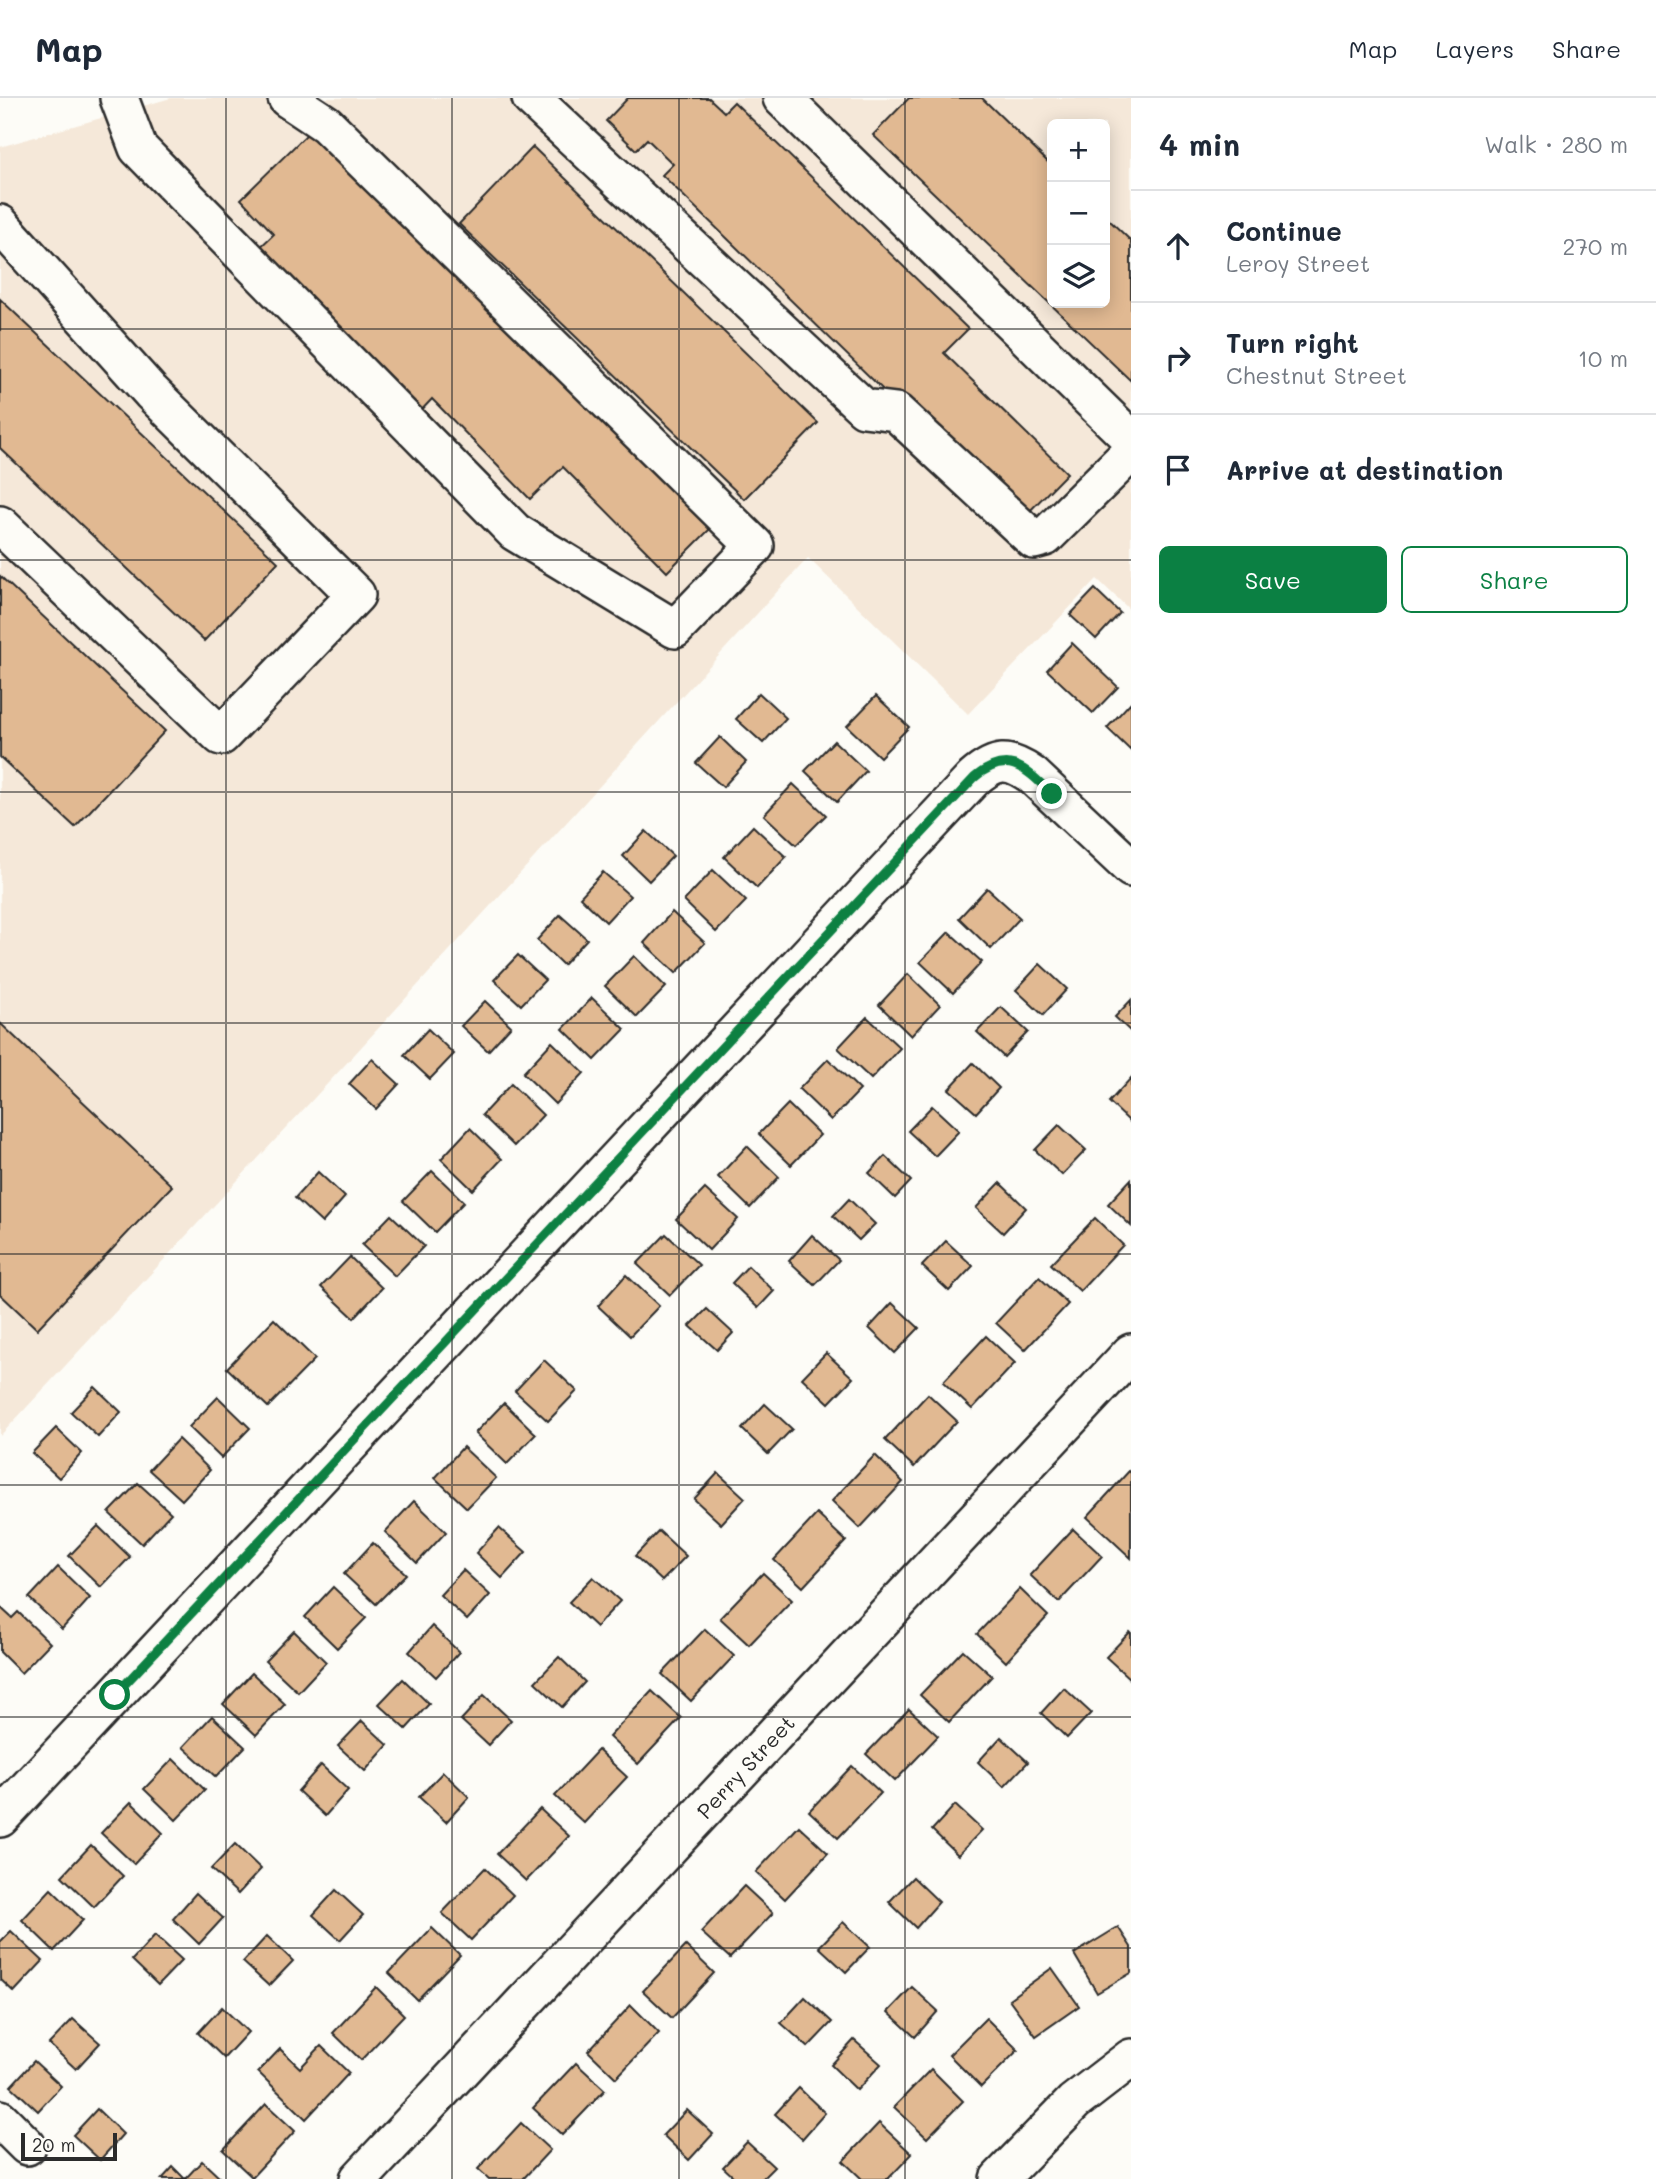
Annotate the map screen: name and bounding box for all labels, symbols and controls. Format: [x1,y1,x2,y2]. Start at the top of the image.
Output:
text: Map [35,27,103,70]
text: Map [1349,33,1397,64]
text: Layers [1435,33,1514,64]
text: Share [1552,33,1621,64]
map controls [1047,119,1110,308]
button: + [1047,119,1110,182]
text: 4 min [1159,124,1240,164]
text: Walk · 280 m [1484,129,1628,159]
button: − [1047,182,1110,245]
text: Continue [1226,214,1342,248]
icon: ahead [1159,227,1197,265]
text: 270 m [1563,231,1628,261]
button: layers [1047,245,1110,308]
text: Leroy Street [1226,248,1370,278]
text: Turn right [1226,326,1359,360]
icon: right [1159,339,1197,377]
text: 10 m [1578,343,1628,373]
text: Chestnut Street [1226,360,1407,390]
icon: arrive [1159,451,1197,489]
text: Arrive at destination [1226,453,1503,487]
button: Save [1159,546,1387,613]
button: Share [1401,546,1628,613]
route end [1036,778,1067,809]
route start [99,1679,130,1710]
street label: Perry Street [690,1709,800,1823]
scale bar [21,2130,117,2162]
text: 20 m [32,2132,76,2157]

